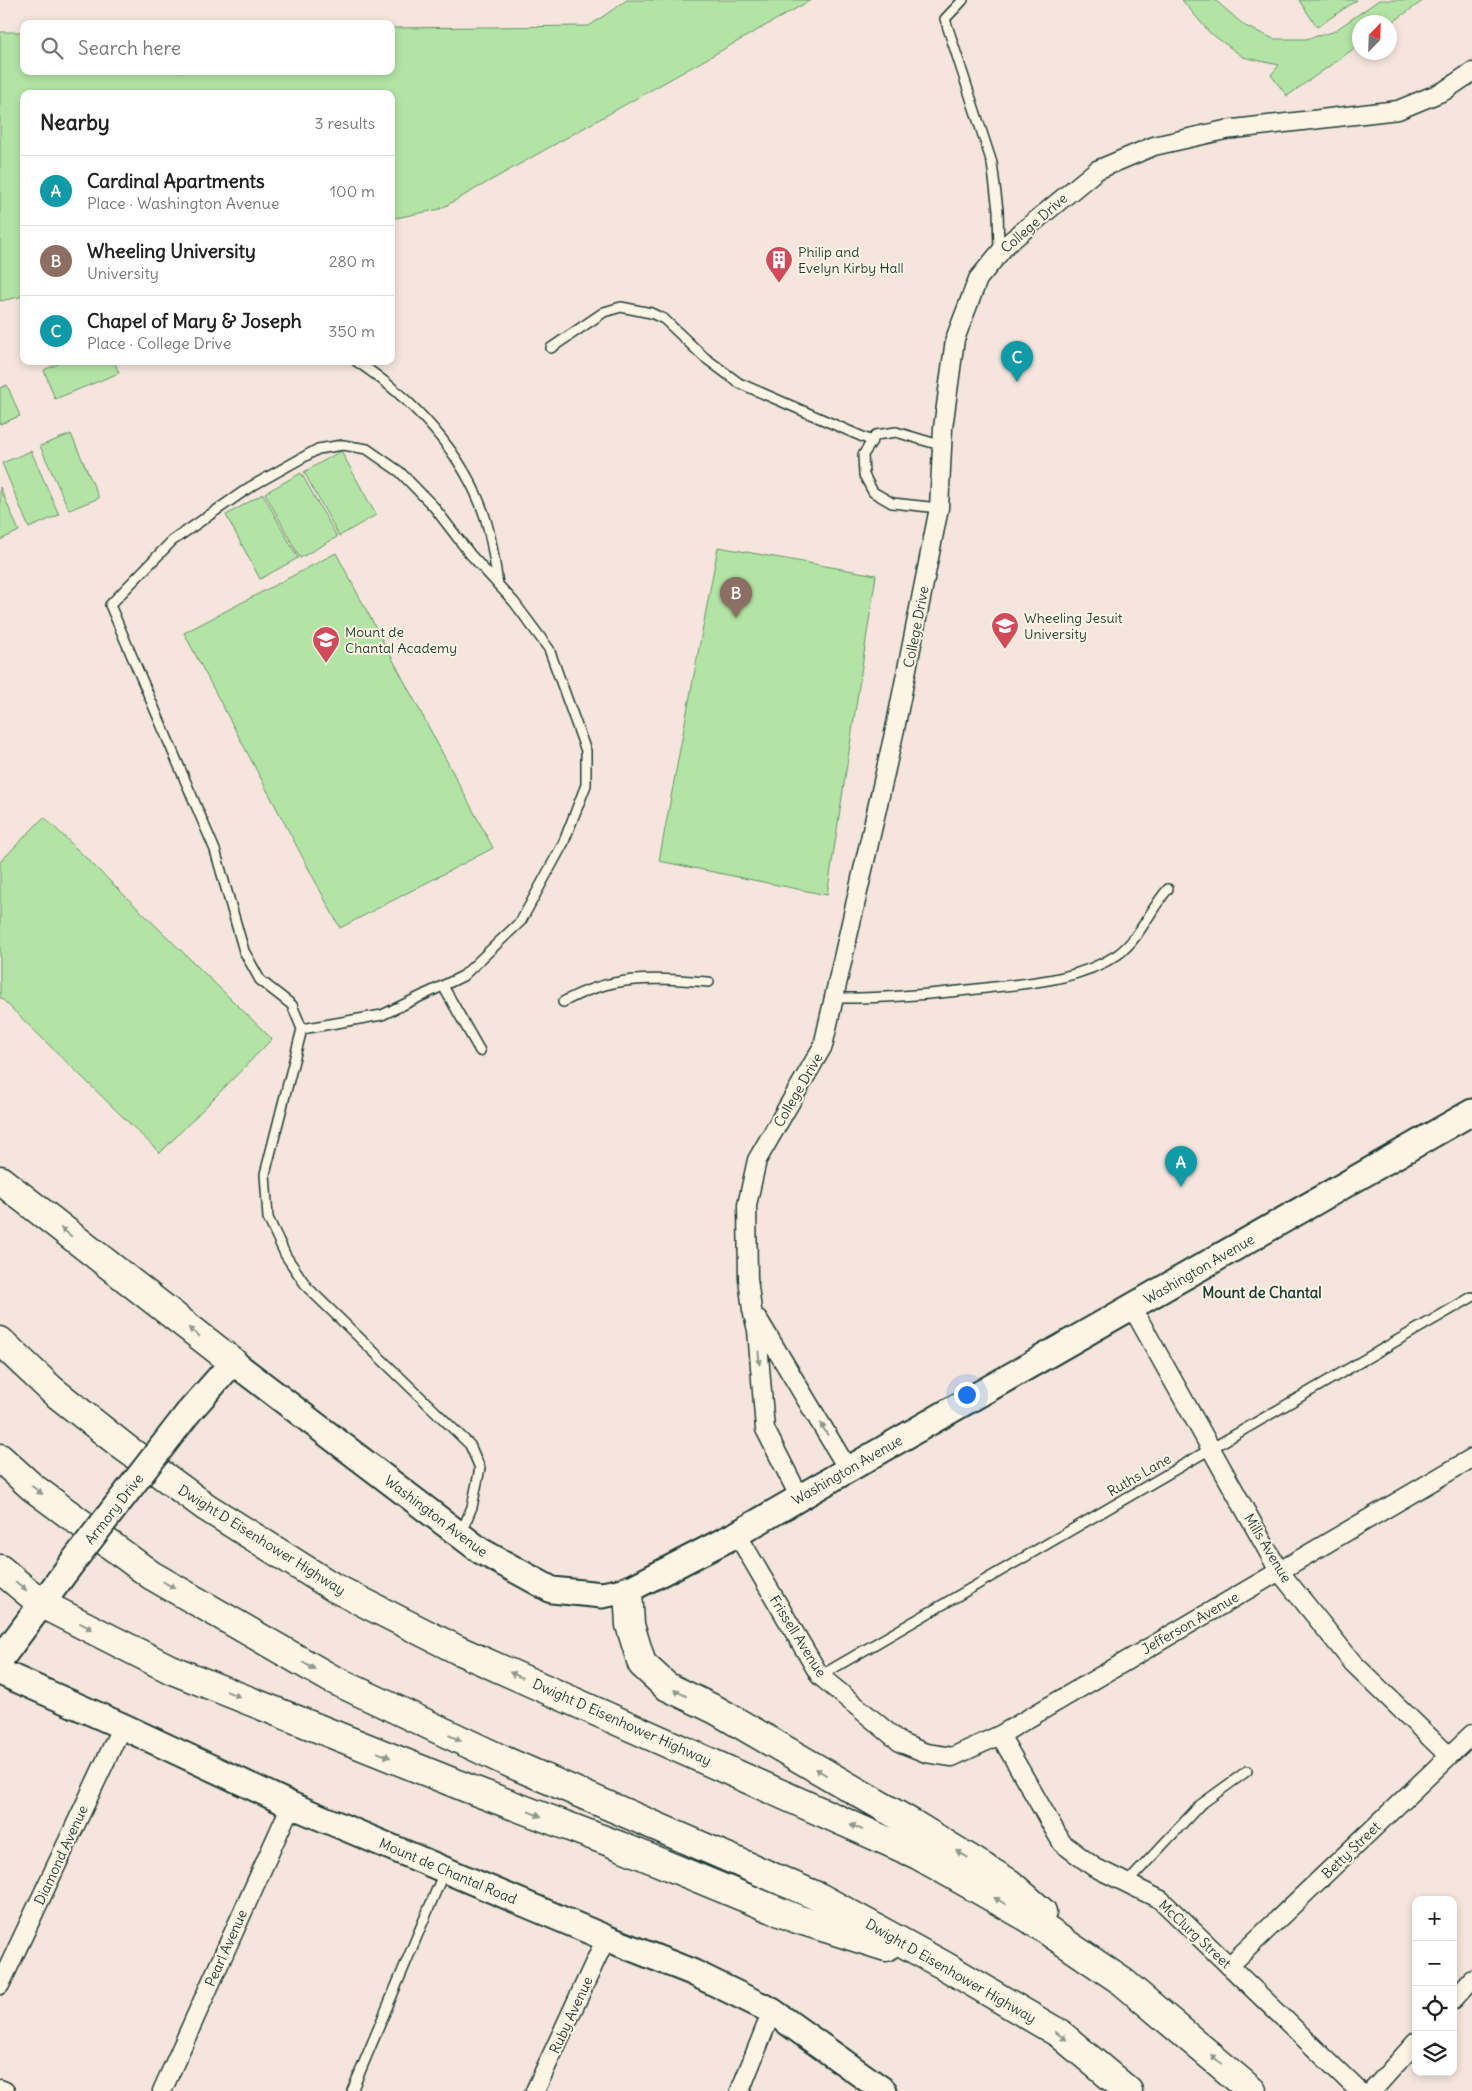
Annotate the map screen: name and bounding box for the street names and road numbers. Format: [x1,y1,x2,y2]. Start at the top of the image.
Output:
street label: College Drive [997,189,1071,257]
street label: College Drive [899,585,933,669]
street label: College Drive [770,1050,826,1130]
street label: Washington Avenue [1140,1230,1258,1308]
street label: Washington Avenue [788,1431,906,1509]
street label: Ruths Lane [1104,1450,1174,1500]
street label: Armory Drive [81,1470,147,1548]
street label: Washington Avenue [381,1471,491,1561]
street label: Dwight D Eisenhower Highway [175,1481,349,1599]
street label: Mills Avenue [1240,1510,1296,1586]
street label: Jefferson Avenue [1138,1588,1242,1658]
street label: Frissell Avenue [766,1592,830,1680]
street label: Dwight D Eisenhower Highway [530,1674,714,1770]
street label: Diamond Avenue [30,1802,92,1908]
street label: Betty Street [1318,1817,1384,1882]
street label: Mount de Chantal Road [377,1834,519,1908]
street label: McClurg Street [1155,1896,1235,1972]
street label: Pearl Avenue [201,1907,251,1989]
street label: Dwight D Eisenhower Highway [863,1915,1039,2027]
street label: Ruby Avenue [545,1974,597,2056]

